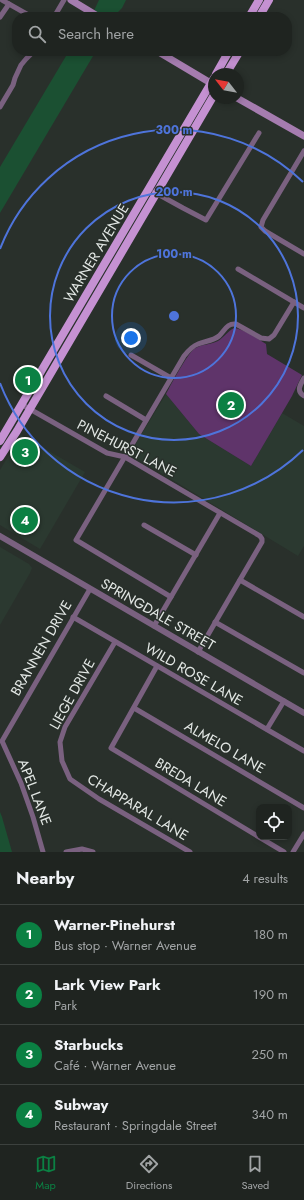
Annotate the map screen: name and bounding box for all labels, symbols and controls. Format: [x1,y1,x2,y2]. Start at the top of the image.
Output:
search box [12,12,292,56]
icon: search [26,23,48,45]
text: Search here [58,23,134,45]
north arrow [208,68,244,104]
text: 300 m [156,121,193,139]
text: 200 m [155,183,193,201]
street label: WARNER AVENUE [59,200,133,306]
text: 100 m [156,245,192,263]
centre of rings [167,309,181,323]
your location [121,328,141,348]
pin: 1 [15,365,41,395]
pin: 2 [218,390,244,420]
street label: PINEHURST LANE [74,414,180,482]
pin: 3 [12,437,38,467]
pin: 4 [12,505,38,535]
street label: SPRINGDALE STREET [97,573,219,655]
street label: BRANNEN DRIVE [6,597,76,699]
street label: WILD ROSE LANE [141,638,247,710]
street label: LIEGE DRIVE [44,655,100,733]
street label: ALMELO LANE [181,716,269,778]
street label: BREDA LANE [151,753,231,811]
street label: APEL LANE [13,756,57,828]
street label: CHAPPARAL LANE [84,769,192,845]
map controls [256,804,292,840]
button: locate [256,804,292,840]
text: Nearby [16,866,74,890]
text: 4 results [242,869,288,888]
text: Warner-Pinehurst [54,914,175,936]
text: 1 [26,925,32,944]
text: 180 m [253,925,288,944]
text: Bus stop · Warner Avenue [54,936,196,955]
text: Lark View Park [54,974,161,996]
text: 2 [25,985,33,1004]
text: 190 m [253,985,288,1004]
text: Park [54,996,77,1015]
text: Starbucks [54,1034,123,1056]
text: 3 [25,1045,33,1064]
text: 250 m [251,1045,288,1064]
text: Café · Warner Avenue [54,1056,176,1075]
text: Subway [54,1094,108,1116]
text: 4 [24,1105,34,1124]
text: 340 m [251,1105,288,1124]
text: Restaurant · Springdale Street [54,1116,217,1135]
tab: Map [35,1153,57,1193]
tab: Directions [126,1153,172,1193]
tab: Saved [242,1153,269,1193]

